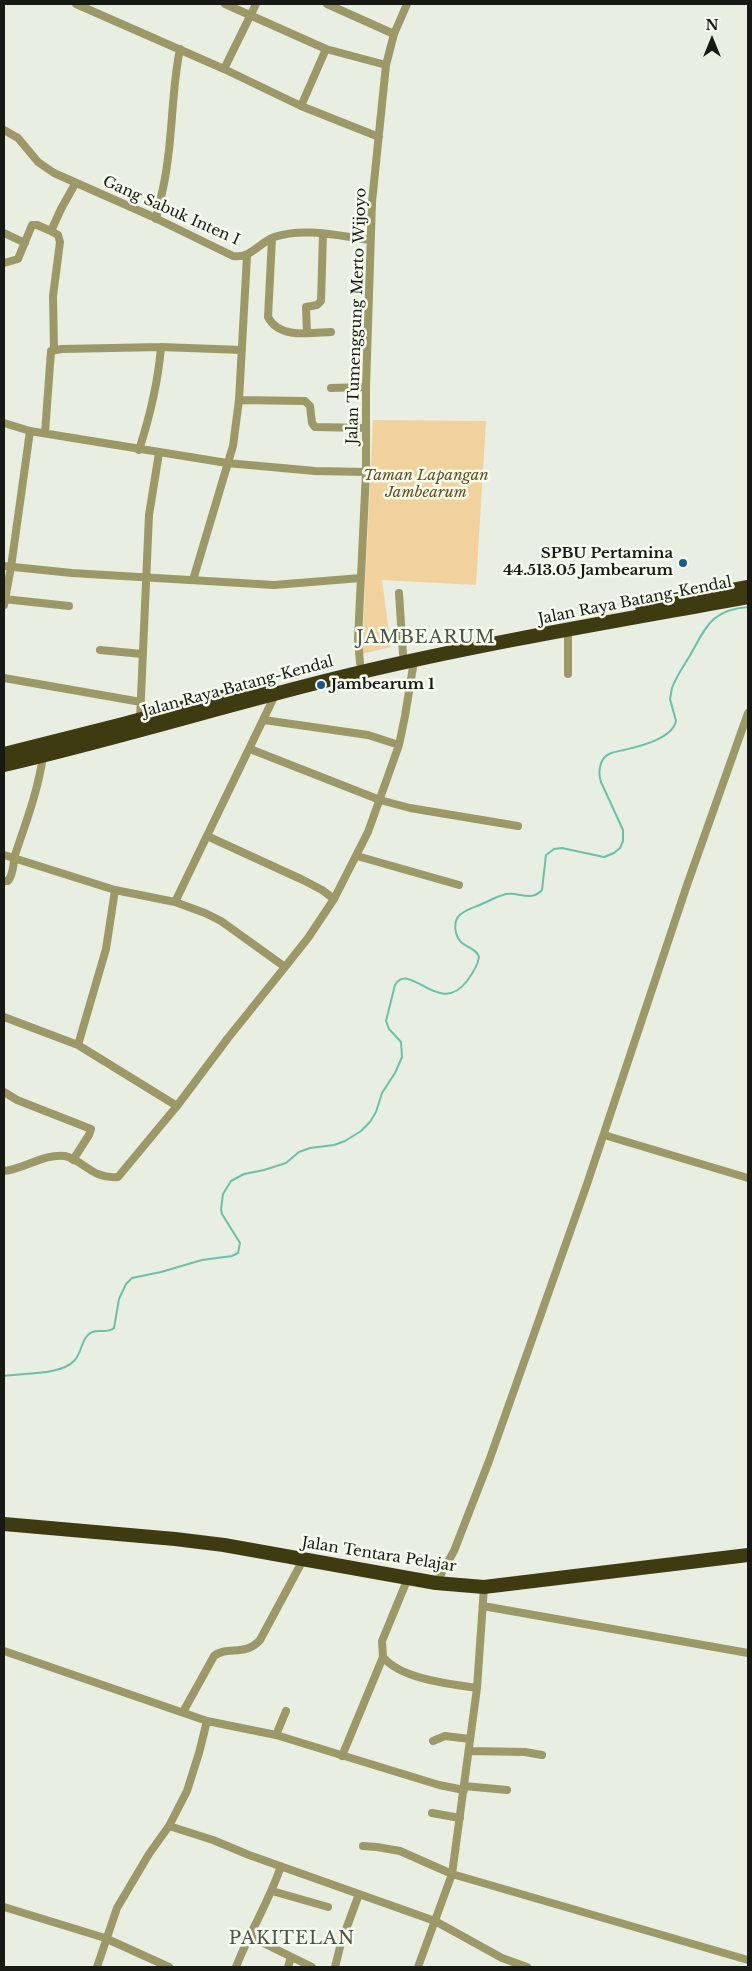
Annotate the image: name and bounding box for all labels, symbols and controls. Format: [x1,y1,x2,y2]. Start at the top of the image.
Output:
north arrow [687,15,737,65]
text: N [705,16,719,34]
street label: Gang Sabuk Inten I [100,173,242,249]
street label: Jalan Tumenggung Merto Wijoyo [344,187,370,445]
park label: Taman Lapangan Jambearum [363,467,489,502]
place label: SPBU Pertamina 44.513.05 Jambearum [503,545,673,580]
marker: SPBU Pertamina 44.513.05 Jambearum [677,557,689,569]
street label: Jalan Raya Batang-Kendal [537,573,733,629]
district label: JAMBEARUM [355,627,497,649]
street label: Jalan Raya Batang-Kendal [141,653,335,721]
place label: Jambearum 1 [331,676,435,694]
marker: Jambearum 1 [315,679,327,691]
street label: Jalan Tentara Pelajar [300,1534,458,1576]
district label: PAKITELAN [228,1928,356,1950]

